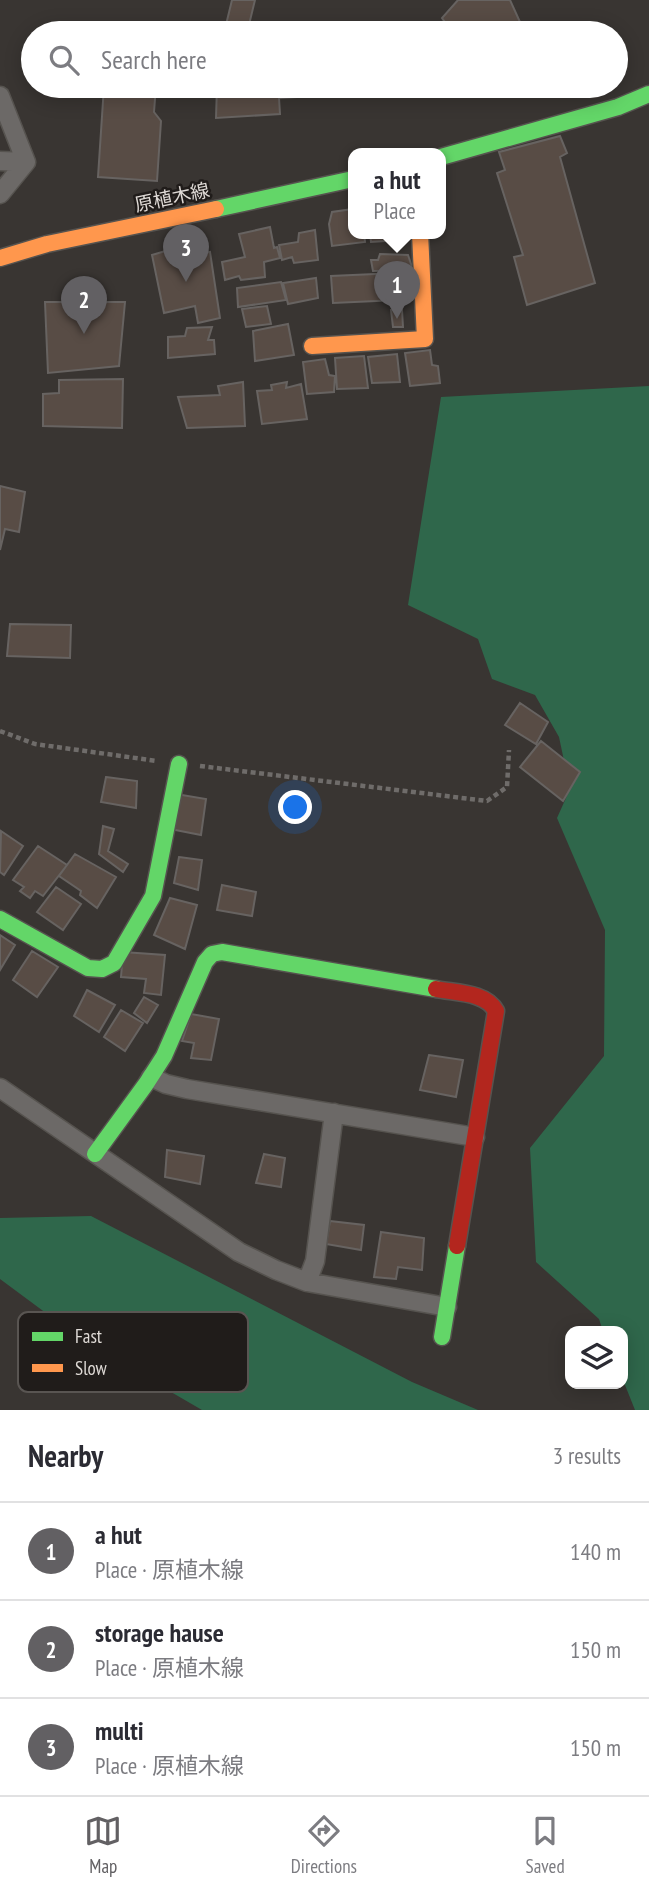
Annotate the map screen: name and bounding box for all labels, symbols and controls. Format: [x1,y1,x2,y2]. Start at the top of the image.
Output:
search box [21,21,628,98]
icon: search [45,41,83,79]
text: Search here [101,43,207,76]
popup [348,148,446,239]
text: a hut [374,163,420,196]
street label: 原植木線 [132,177,212,217]
text: Place [374,196,416,225]
pin: 3 [163,224,209,282]
pin: 1 [374,261,420,319]
pin: 2 [61,276,107,334]
your location [278,790,312,824]
legend [18,1312,248,1392]
text: Fast [75,1324,103,1348]
map controls [565,1326,628,1389]
button: layers [565,1326,628,1389]
text: Slow [75,1356,108,1380]
text: Nearby [28,1436,103,1475]
text: 3 results [553,1441,621,1470]
text: a hut [95,1518,142,1551]
text: 1 [46,1537,57,1566]
text: 140 m [570,1537,621,1566]
text: Place · 原植木線 [95,1555,244,1584]
text: storage hause [95,1616,224,1649]
text: 2 [46,1635,57,1664]
text: 150 m [570,1635,621,1664]
text: Place · 原植木線 [95,1653,244,1682]
text: multi [95,1714,144,1747]
text: 3 [46,1733,57,1762]
text: 150 m [570,1733,621,1762]
text: Place · 原植木線 [95,1751,244,1780]
tab: Map [84,1812,122,1878]
tab: Directions [291,1812,357,1878]
tab: Saved [526,1812,565,1878]

